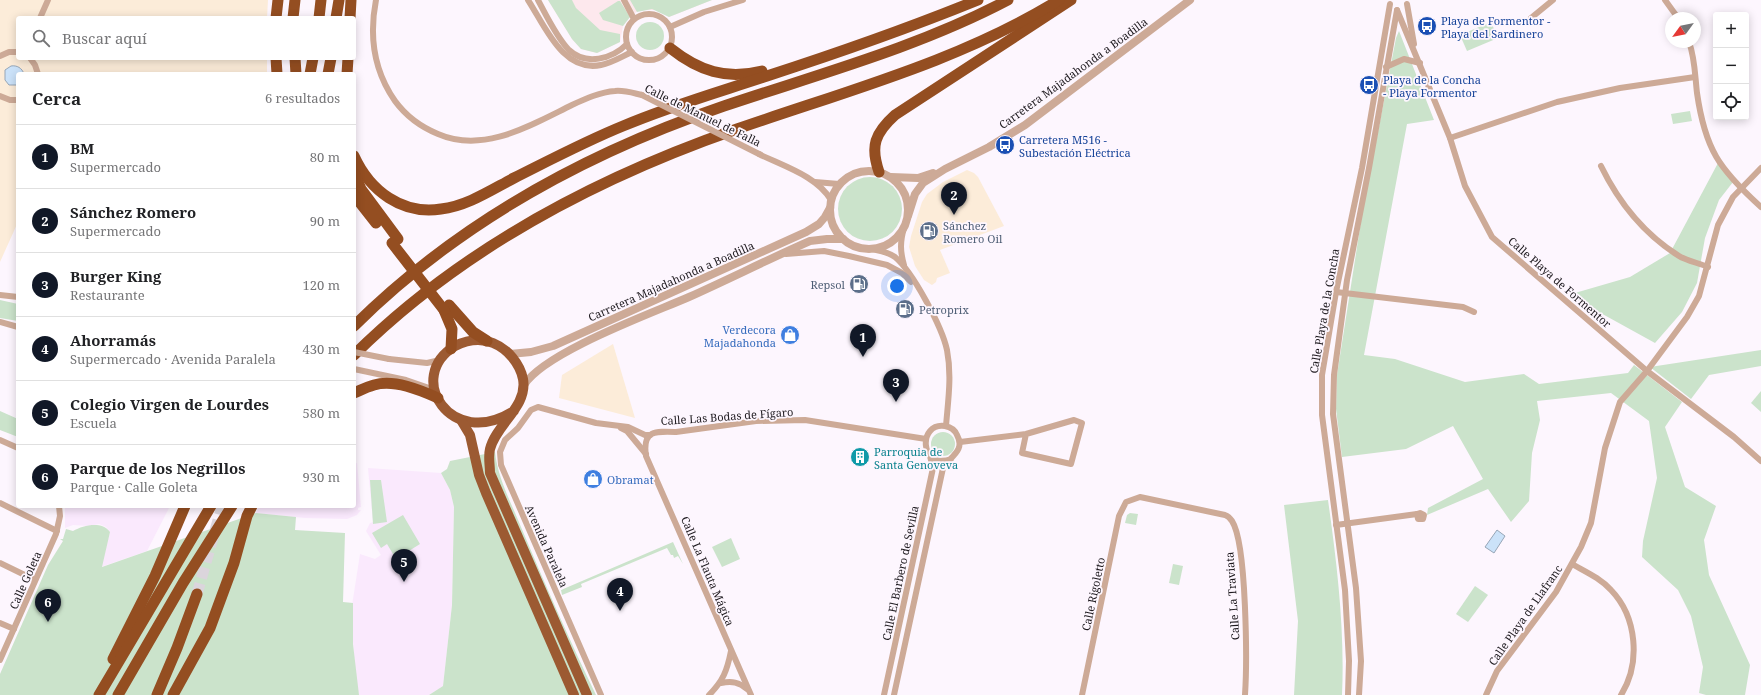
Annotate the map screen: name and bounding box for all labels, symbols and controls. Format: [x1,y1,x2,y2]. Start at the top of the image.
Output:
north arrow [1665,12,1701,48]
map controls [1713,12,1749,120]
button: + [1713,12,1749,48]
place label: Playa de Formentor - Playa del Sardinero [1441,13,1551,41]
street label: Carretera Majadahonda a Boadilla [996,14,1150,132]
bus stop icon: Playa de Formentor - Playa del Sardinero [1416,15,1438,37]
search box [16,16,356,60]
icon: search [30,27,52,49]
text: Buscar aquí [62,28,147,48]
button: − [1713,48,1749,84]
place label: Playa de la Concha - Playa Formentor [1383,72,1481,100]
bus stop icon: Playa de la Concha - Playa Formentor [1358,74,1380,96]
street label: Calle de Manuel de Falla [642,80,764,150]
button: locate [1713,84,1749,120]
text: Cerca [32,87,81,110]
text: 6 resultados [265,89,340,107]
place label: Carretera M516 - Subestación Eléctrica [1019,132,1131,160]
bus stop icon: Carretera M516 - Subestación Eléctrica [994,134,1016,156]
text: BM [70,138,94,158]
text: 1 [41,148,49,166]
text: 80 m [310,148,340,166]
text: Supermercado [70,158,161,176]
pin: 2 [941,182,967,215]
text: Sánchez Romero [70,202,196,222]
text: 2 [41,212,49,230]
text: 90 m [310,212,340,230]
place label: Sánchez Romero Oil [943,218,1003,246]
fuel station icon: Sánchez Romero Oil [918,220,940,242]
text: Supermercado [70,222,161,240]
street label: Calle Playa de Formentor [1505,233,1615,331]
street label: Carretera Majadahonda a Boadilla [586,237,756,325]
street label: Calle Playa de la Concha [1306,247,1342,375]
text: Burger King [70,266,161,286]
fuel station icon: Repsol [848,273,870,295]
text: 3 [41,276,49,294]
text: 120 m [303,276,340,294]
your location [887,276,907,296]
place label: Repsol [810,277,846,292]
text: Restaurante [70,286,145,304]
fuel station icon: Petroprix [894,298,916,320]
place label: Petroprix [919,302,969,317]
place label: Verdecora Majadahonda [704,322,776,350]
shop icon: Verdecora Majadahonda [779,324,801,346]
pin: 1 [850,324,876,357]
text: Ahorramás [70,330,156,350]
text: 4 [41,340,49,358]
text: 430 m [303,340,340,358]
text: Supermercado · Avenida Paralela [70,350,276,368]
pin: 3 [883,369,909,402]
text: Colegio Virgen de Lourdes [70,394,269,414]
text: 5 [41,404,49,422]
text: 580 m [303,404,340,422]
street label: Calle Las Bodas de Fígaro [660,404,794,428]
text: Escuela [70,414,117,432]
place label: Parroquia de Santa Genoveva [874,444,958,472]
building icon: Parroquia de Santa Genoveva [849,446,871,468]
text: Parque de los Negrillos [70,458,245,478]
text: 6 [41,468,49,486]
text: 930 m [303,468,340,486]
shop icon: Obramat [582,468,604,490]
place label: Obramat [607,472,654,487]
text: Parque · Calle Goleta [70,478,198,496]
street label: Avenida Paralela [522,502,572,590]
street label: Calle El Barbero de Sevilla [878,504,922,642]
street label: Calle La Flauta Mágica [678,514,738,628]
street label: Calle Goleta [6,549,44,611]
pin: 5 [391,549,417,582]
street label: Calle La Traviata [1221,551,1243,641]
street label: Calle Rigoletto [1078,556,1108,632]
street label: Calle Playa de Llafranc [1485,562,1565,668]
pin: 4 [607,578,633,611]
pin: 6 [35,589,61,622]

